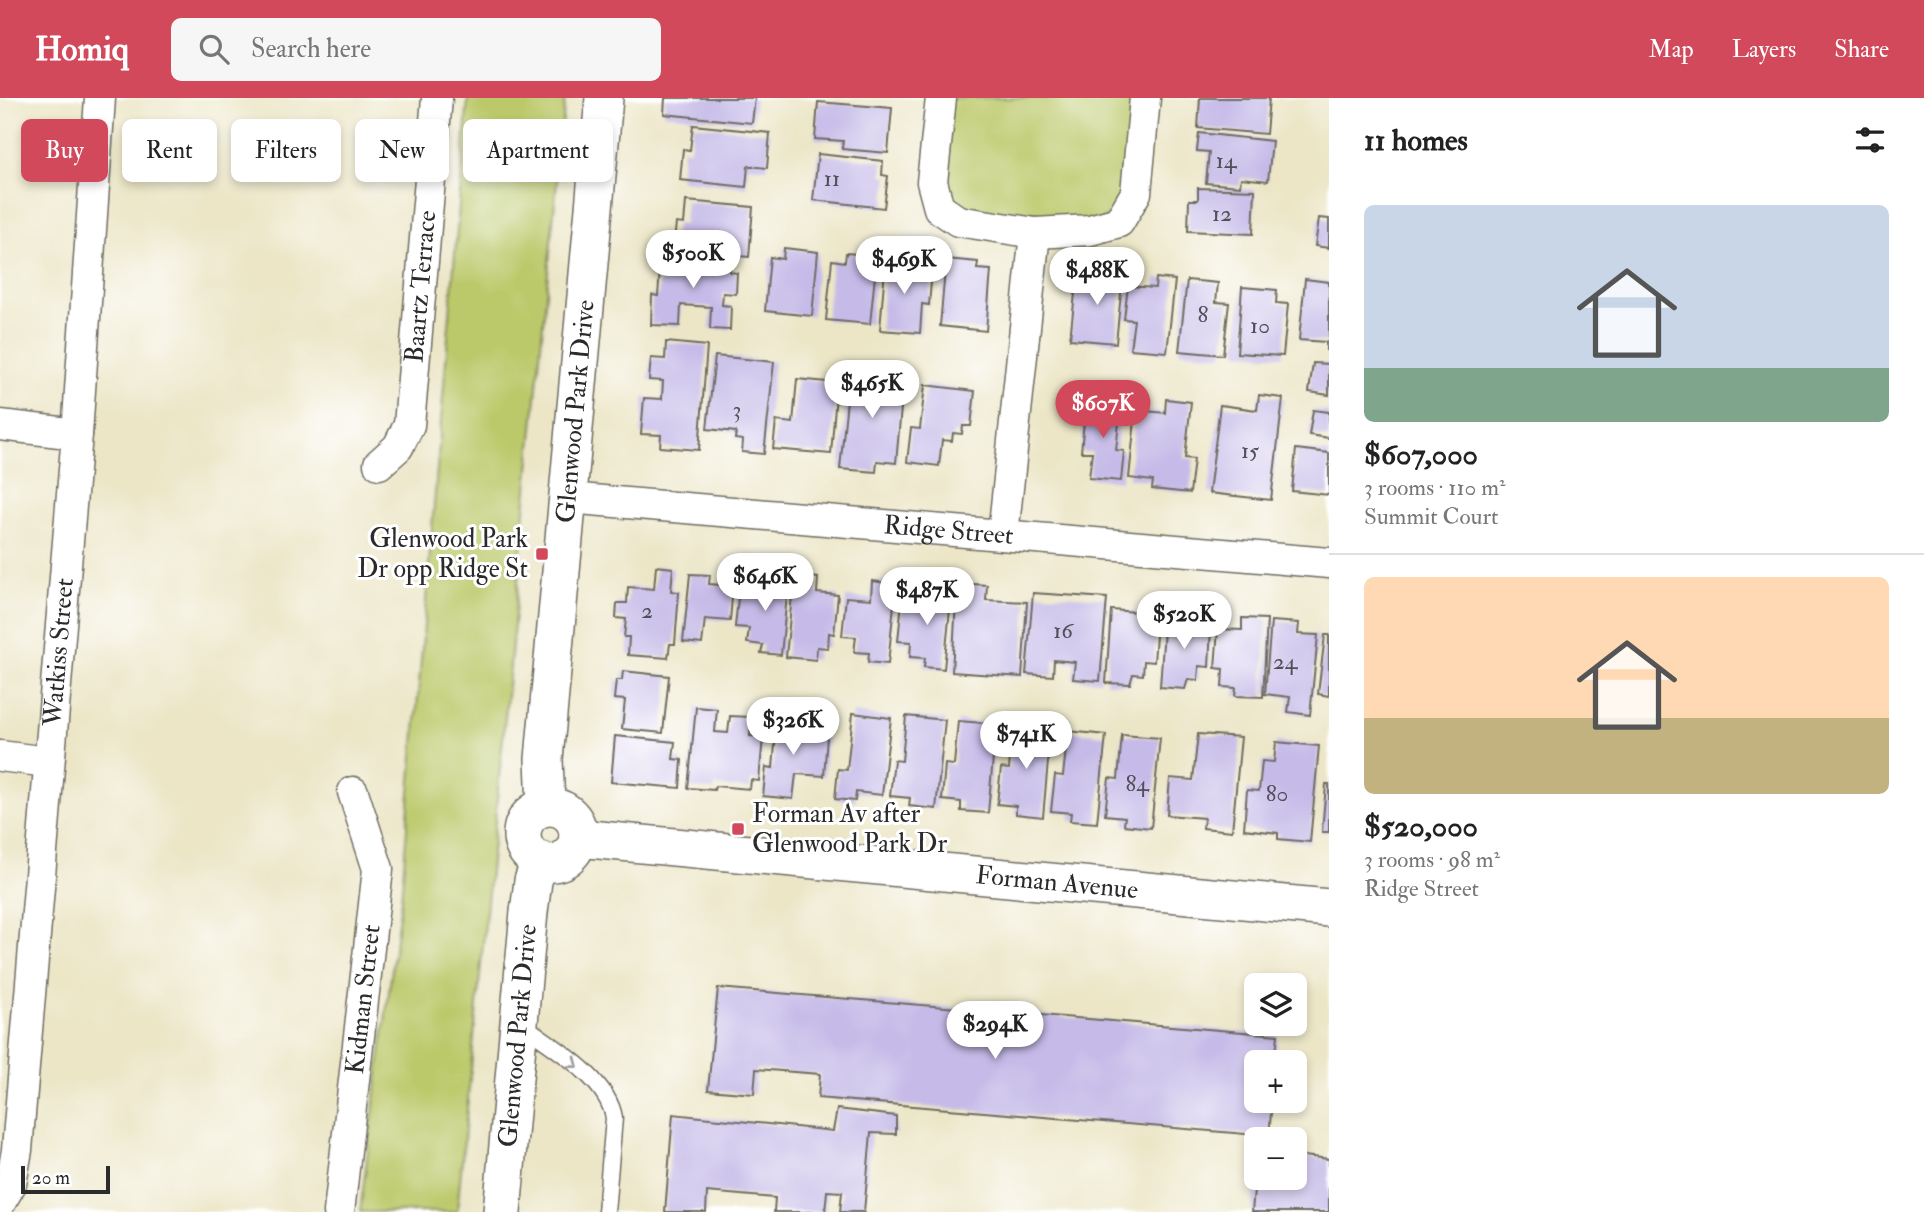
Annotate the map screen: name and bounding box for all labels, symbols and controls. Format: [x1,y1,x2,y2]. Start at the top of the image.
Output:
search box [171,18,661,81]
text: Homiq [35,29,129,70]
icon: search [195,30,233,68]
text: Search here [251,33,371,65]
text: Map [1649,34,1694,65]
text: Layers [1732,34,1796,65]
text: Share [1834,34,1889,65]
chip: Buy [21,119,108,182]
chip: Rent [122,119,217,182]
chip: Filters [231,119,341,182]
chip: New [355,119,449,182]
chip: Apartment [463,119,613,182]
icon: filters [1851,121,1889,159]
text: 11 homes [1364,122,1468,159]
house number: 14 [1216,146,1238,175]
house number: 11 [824,164,840,193]
house number: 12 [1212,199,1232,228]
street label: Baartz Terrace [398,209,443,364]
pin: $500K [644,230,742,290]
pin: $469K [855,236,953,296]
text: $500K [662,238,724,267]
text: $469K [872,244,936,273]
pin: $488K [1048,248,1146,307]
icon: home [1564,250,1690,376]
text: $488K [1065,255,1129,284]
street label: Glenwood Park Drive [549,298,602,524]
house number: 8 [1198,300,1209,329]
house number: 10 [1250,311,1270,340]
pin: $465K [823,360,921,420]
text: $465K [840,368,904,397]
pin: $607K [1054,380,1152,440]
text: $607K [1071,388,1135,417]
house number: 3 [733,395,741,424]
house number: 15 [1241,436,1259,465]
text: $607,000 [1364,436,1478,473]
text: 3 rooms · 110 m² [1364,473,1505,502]
text: Summit Court [1364,502,1498,531]
street label: Ridge Street [882,509,1015,552]
place label: Glenwood Park Dr opp Ridge St [357,523,529,586]
marker: Glenwood Park Dr opp Ridge St [534,546,550,562]
pin: $646K [716,554,814,613]
text: $646K [733,561,797,590]
pin: $487K [878,568,976,627]
text: $487K [896,575,958,604]
street label: Watkiss Street [36,577,81,729]
pin: $520K [1135,592,1233,651]
house number: 2 [641,596,653,625]
text: $520K [1153,599,1215,628]
house number: 16 [1053,616,1074,645]
icon: home [1564,622,1690,748]
house number: 24 [1273,647,1299,676]
pin: $326K [744,698,842,757]
text: $326K [762,705,824,734]
pin: $741K [977,712,1075,771]
text: $741K [996,719,1056,748]
house number: 84 [1125,769,1150,798]
house number: 80 [1266,779,1288,808]
place label: Forman Av after Glenwood Park Dr [752,798,948,860]
text: $520,000 [1364,808,1478,845]
marker: Forman Av after Glenwood Park Dr [730,821,746,837]
text: 3 rooms · 98 m² [1364,845,1500,874]
street label: Forman Avenue [974,859,1140,906]
text: Ridge Street [1364,874,1479,903]
street label: Kidman Street [339,923,388,1076]
street label: Glenwood Park Drive [492,923,544,1149]
map controls [1244,973,1307,1190]
button: layers [1244,973,1307,1036]
pin: $294K [946,1002,1044,1061]
text: $294K [963,1009,1027,1038]
button: + [1244,1050,1307,1113]
one-way arrow [567,1056,579,1069]
button: − [1244,1127,1307,1190]
scale bar [21,1163,110,1195]
text: 20 m [32,1166,70,1190]

